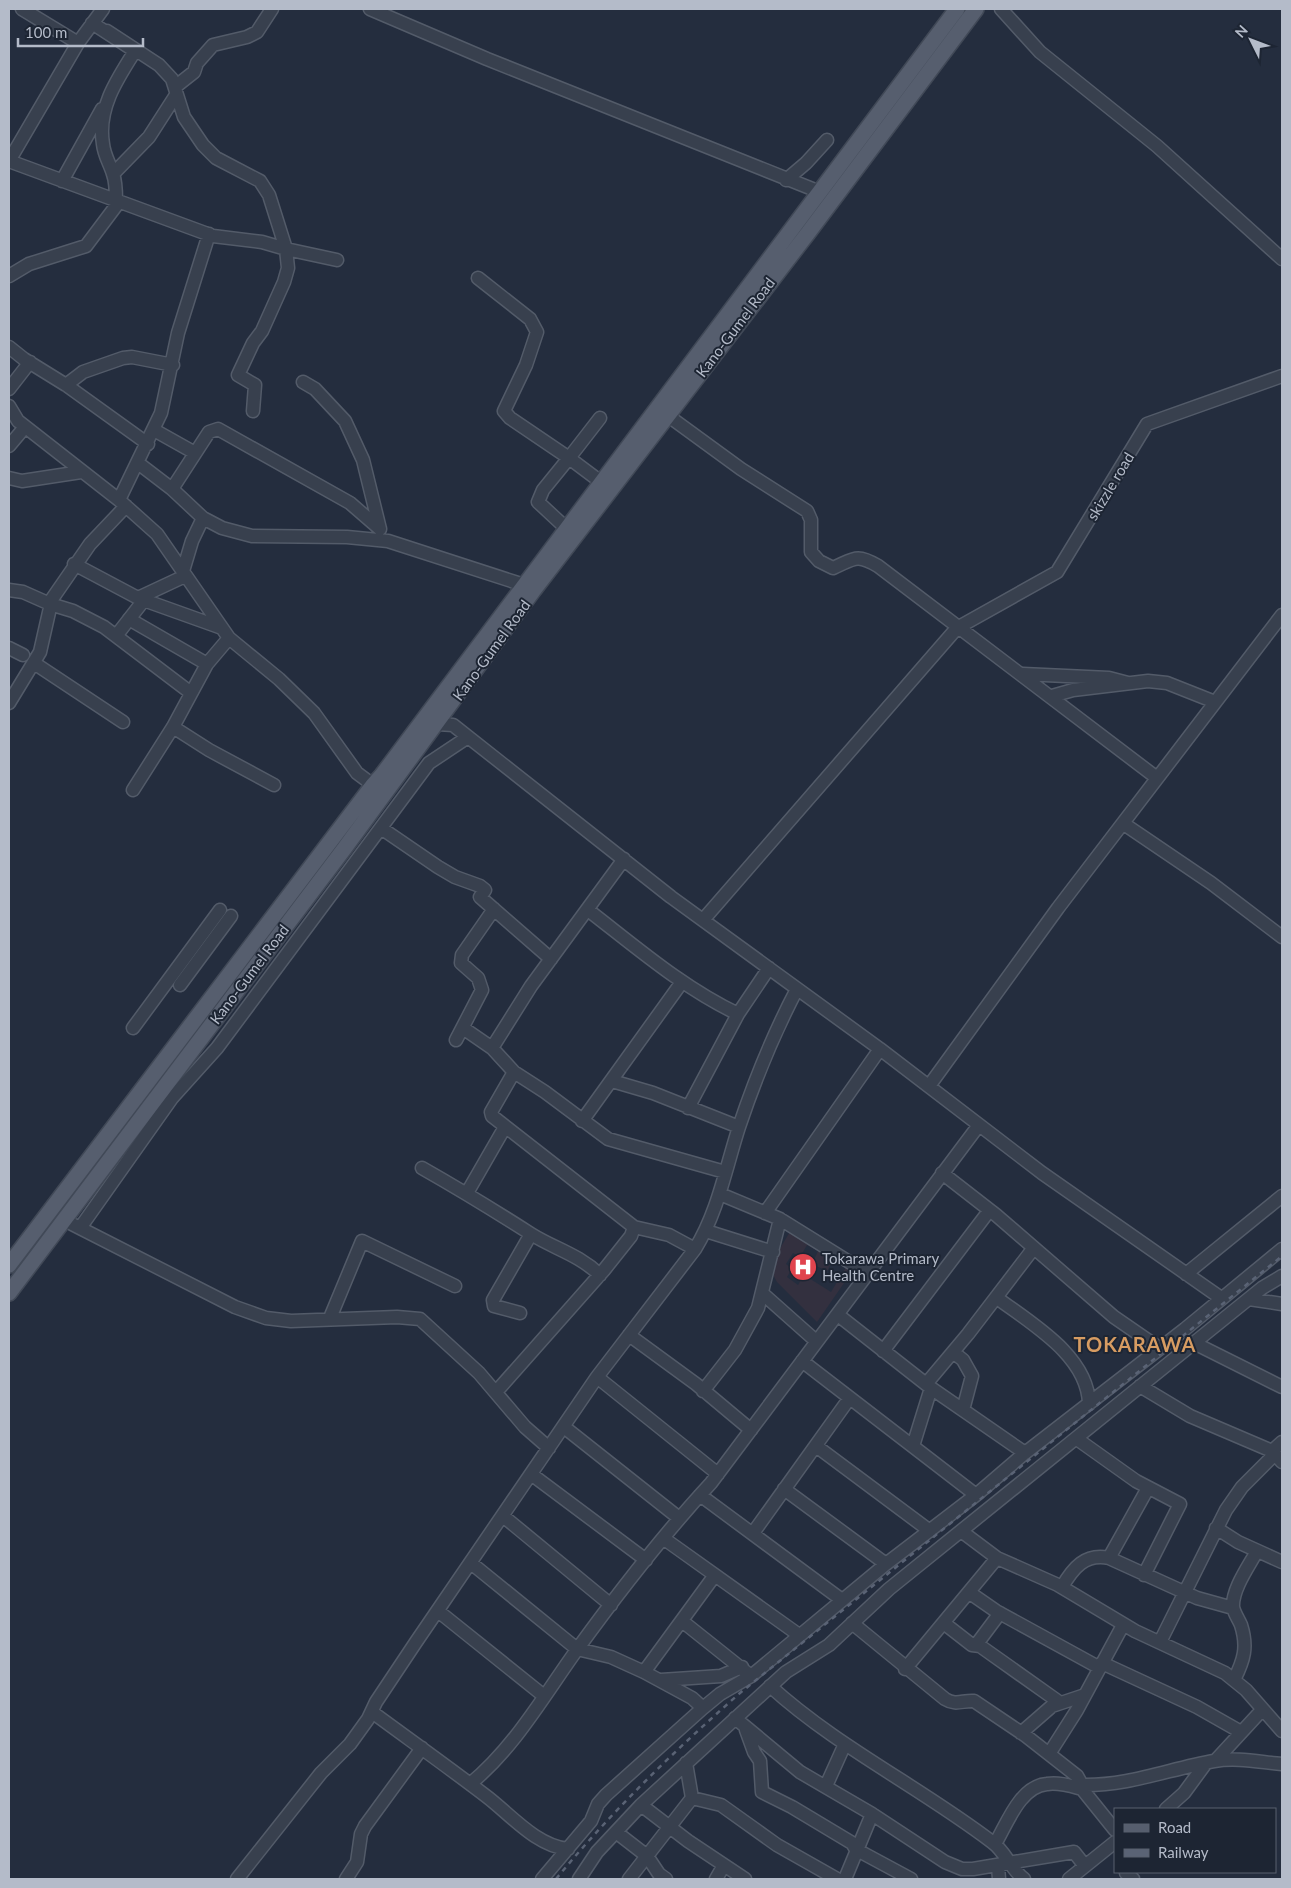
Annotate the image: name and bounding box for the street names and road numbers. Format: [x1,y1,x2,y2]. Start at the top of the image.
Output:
street label: Kano-Gumel Road [692,274,778,380]
street label: skizzle road [1083,449,1137,523]
street label: Kano-Gumel Road [448,596,534,704]
street label: Kano-Gumel Road [206,921,292,1027]

